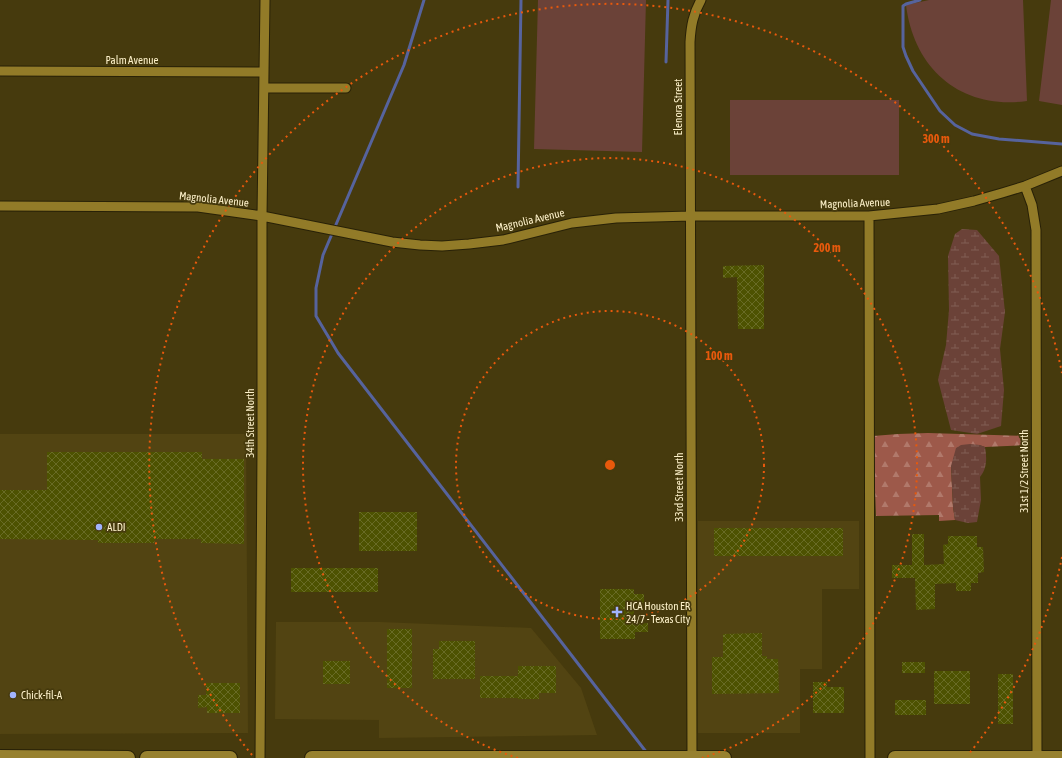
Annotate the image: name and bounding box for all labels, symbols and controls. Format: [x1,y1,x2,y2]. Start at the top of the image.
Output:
street label: Palm Avenue [105,54,159,66]
street label: Elenora Street [672,79,684,135]
text: 300 m [922,132,950,146]
street label: Magnolia Avenue [178,189,250,209]
street label: Magnolia Avenue [820,196,890,210]
street label: Magnolia Avenue [494,206,566,234]
text: 200 m [813,241,841,255]
text: 100 m [705,349,733,363]
street label: 34th Street North [244,388,256,458]
street label: 31st 1/2 Street North [1018,429,1030,513]
street label: 33rd Street North [673,452,685,522]
centre of rings [603,458,617,472]
place label: ALDI [107,521,126,533]
marker: ALDI [94,522,104,532]
place label: HCA Houston ER 24/7 - Texas City [626,600,691,625]
marker: HCA Houston ER 24/7 - Texas City [611,606,623,618]
place label: Chick-fil-A [21,689,63,701]
marker: Chick-fil-A [8,690,18,700]

